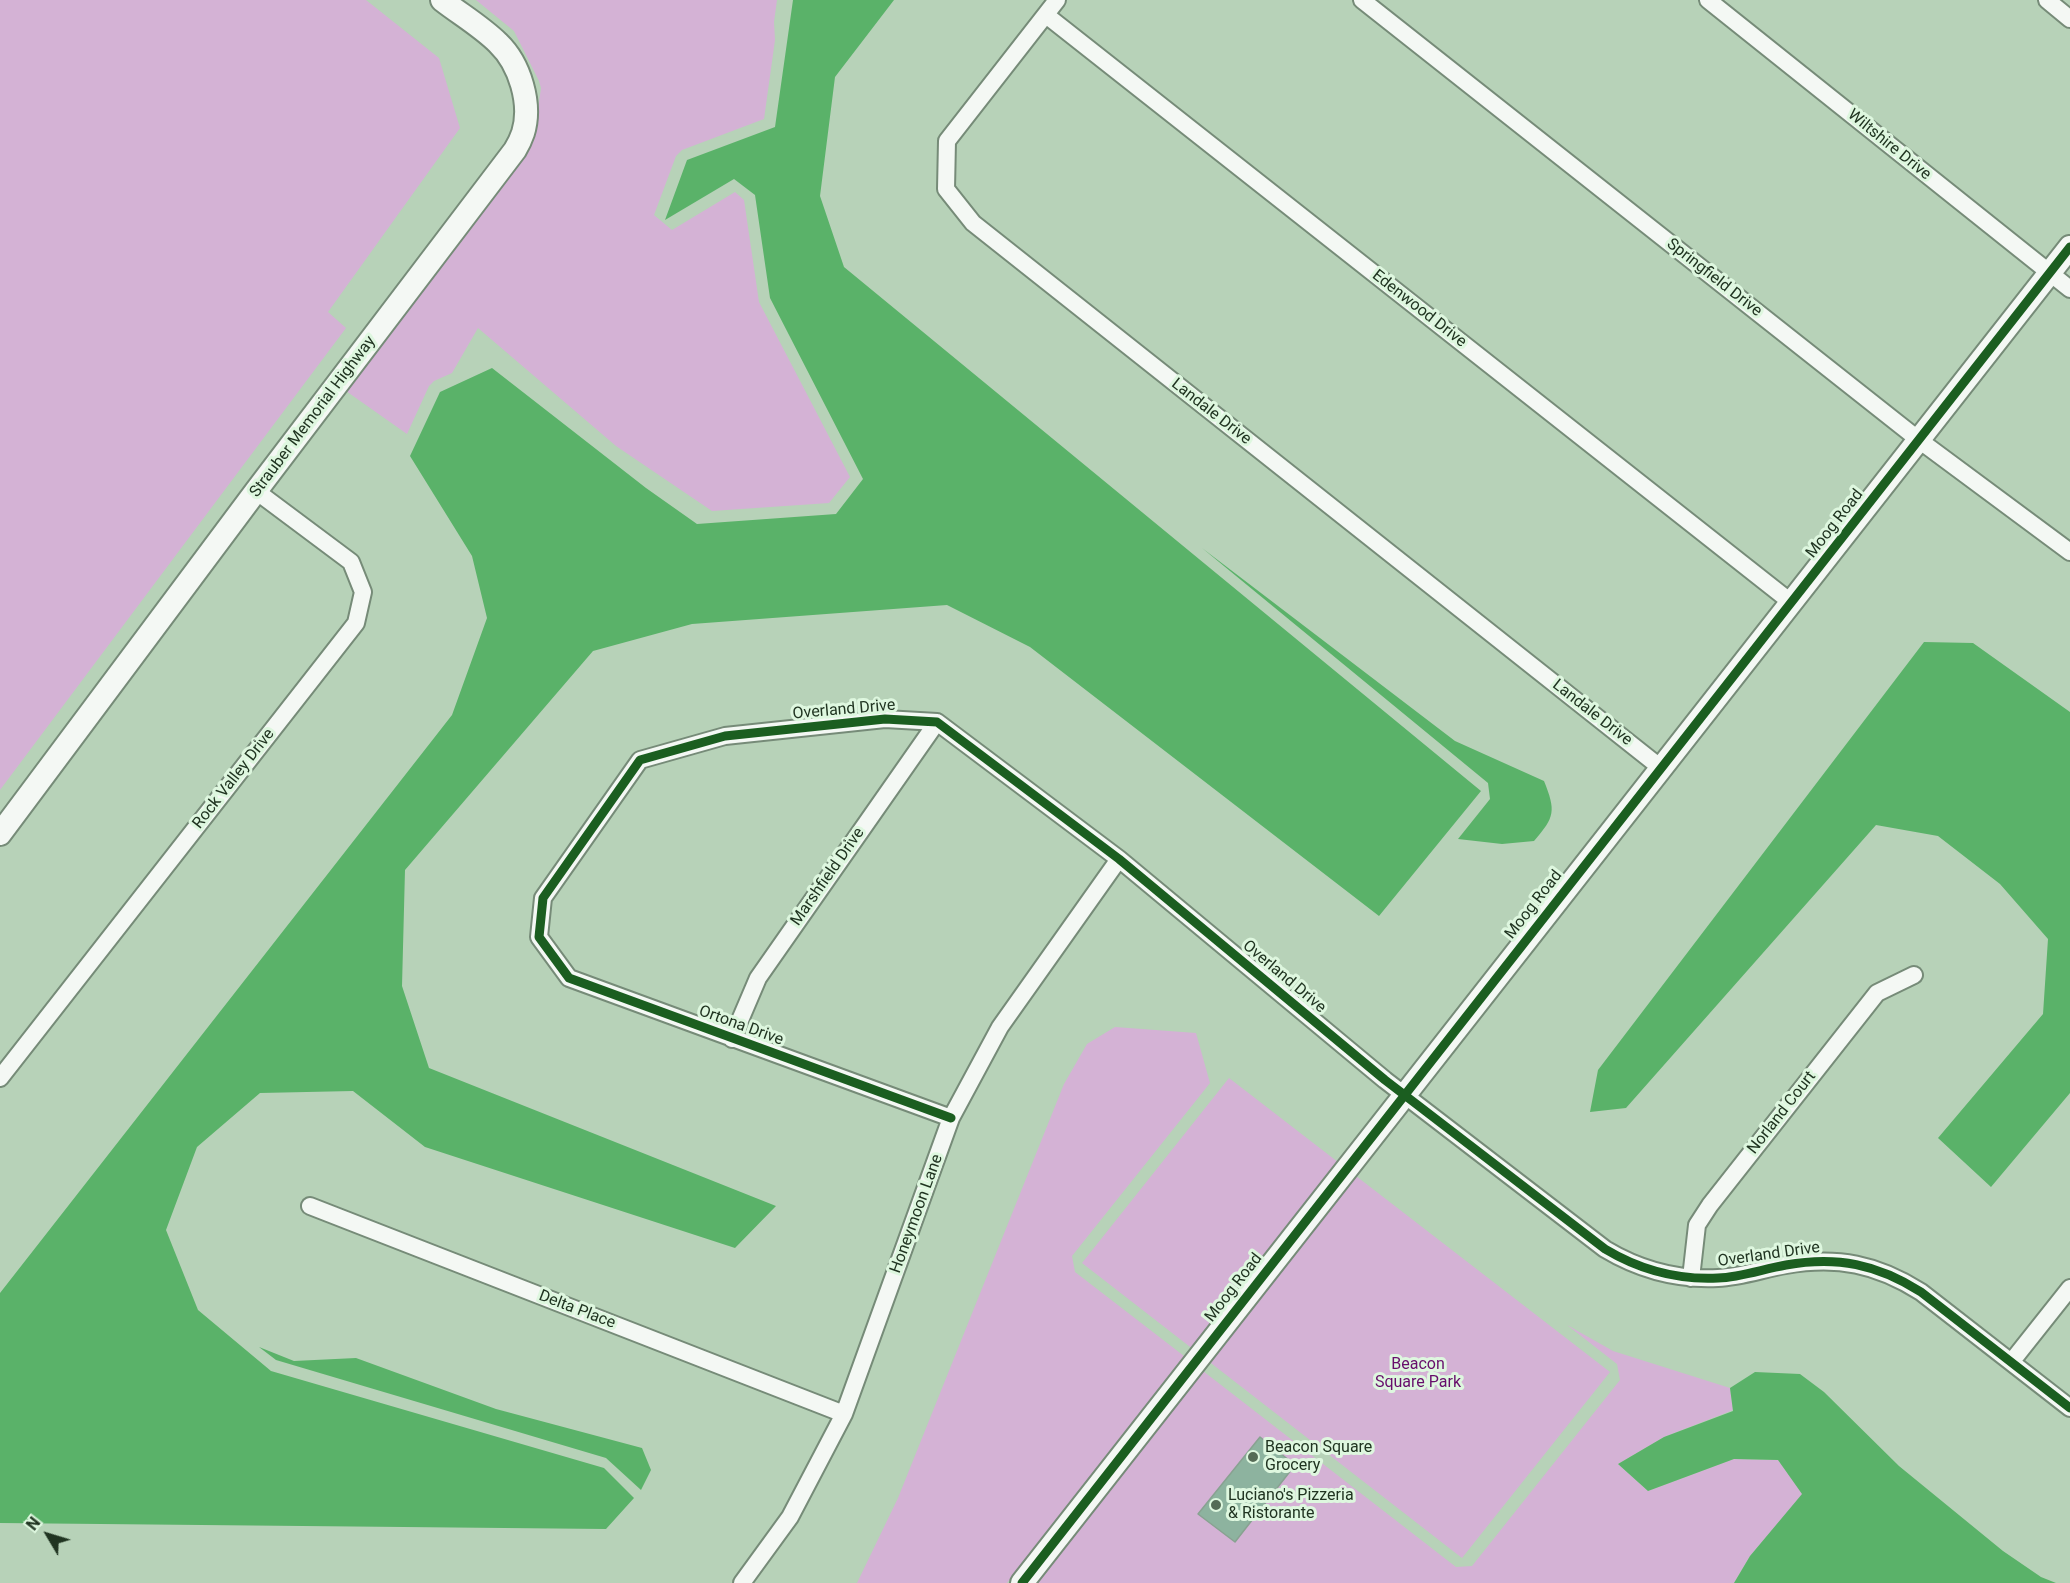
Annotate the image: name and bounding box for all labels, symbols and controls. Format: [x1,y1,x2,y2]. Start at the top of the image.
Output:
street label: Wiltshire Drive [1843,105,1935,185]
street label: Springfield Drive [1662,235,1766,321]
street label: Edenwood Drive [1368,266,1470,352]
street label: Strauber Memorial Highway [246,333,380,501]
street label: Landale Drive [1167,375,1255,449]
street label: Moog Road [1802,486,1868,562]
street label: Landale Drive [1548,676,1636,750]
street label: Overland Drive [792,696,896,724]
street label: Rock Valley Drive [189,725,279,833]
street label: Marshfield Drive [787,824,869,930]
street label: Moog Road [1501,867,1567,943]
street label: Overland Drive [1238,937,1330,1017]
street label: Ortona Drive [696,1002,786,1050]
street label: Norland Court [1744,1068,1820,1158]
street label: Honeymoon Lane [887,1152,947,1276]
street label: Overland Drive [1717,1238,1821,1272]
street label: Moog Road [1201,1250,1267,1326]
street label: Delta Place [536,1287,618,1333]
park label: Beacon Square Park [1375,1355,1461,1393]
place label: Beacon Square Grocery [1265,1438,1372,1476]
marker: Beacon Square Grocery [1246,1450,1260,1464]
place label: Luciano's Pizzeria & Ristorante [1228,1486,1354,1524]
marker: Luciano's Pizzeria & Ristorante [1209,1498,1223,1512]
north arrow [18,1505,78,1565]
text: N [22,1513,44,1534]

